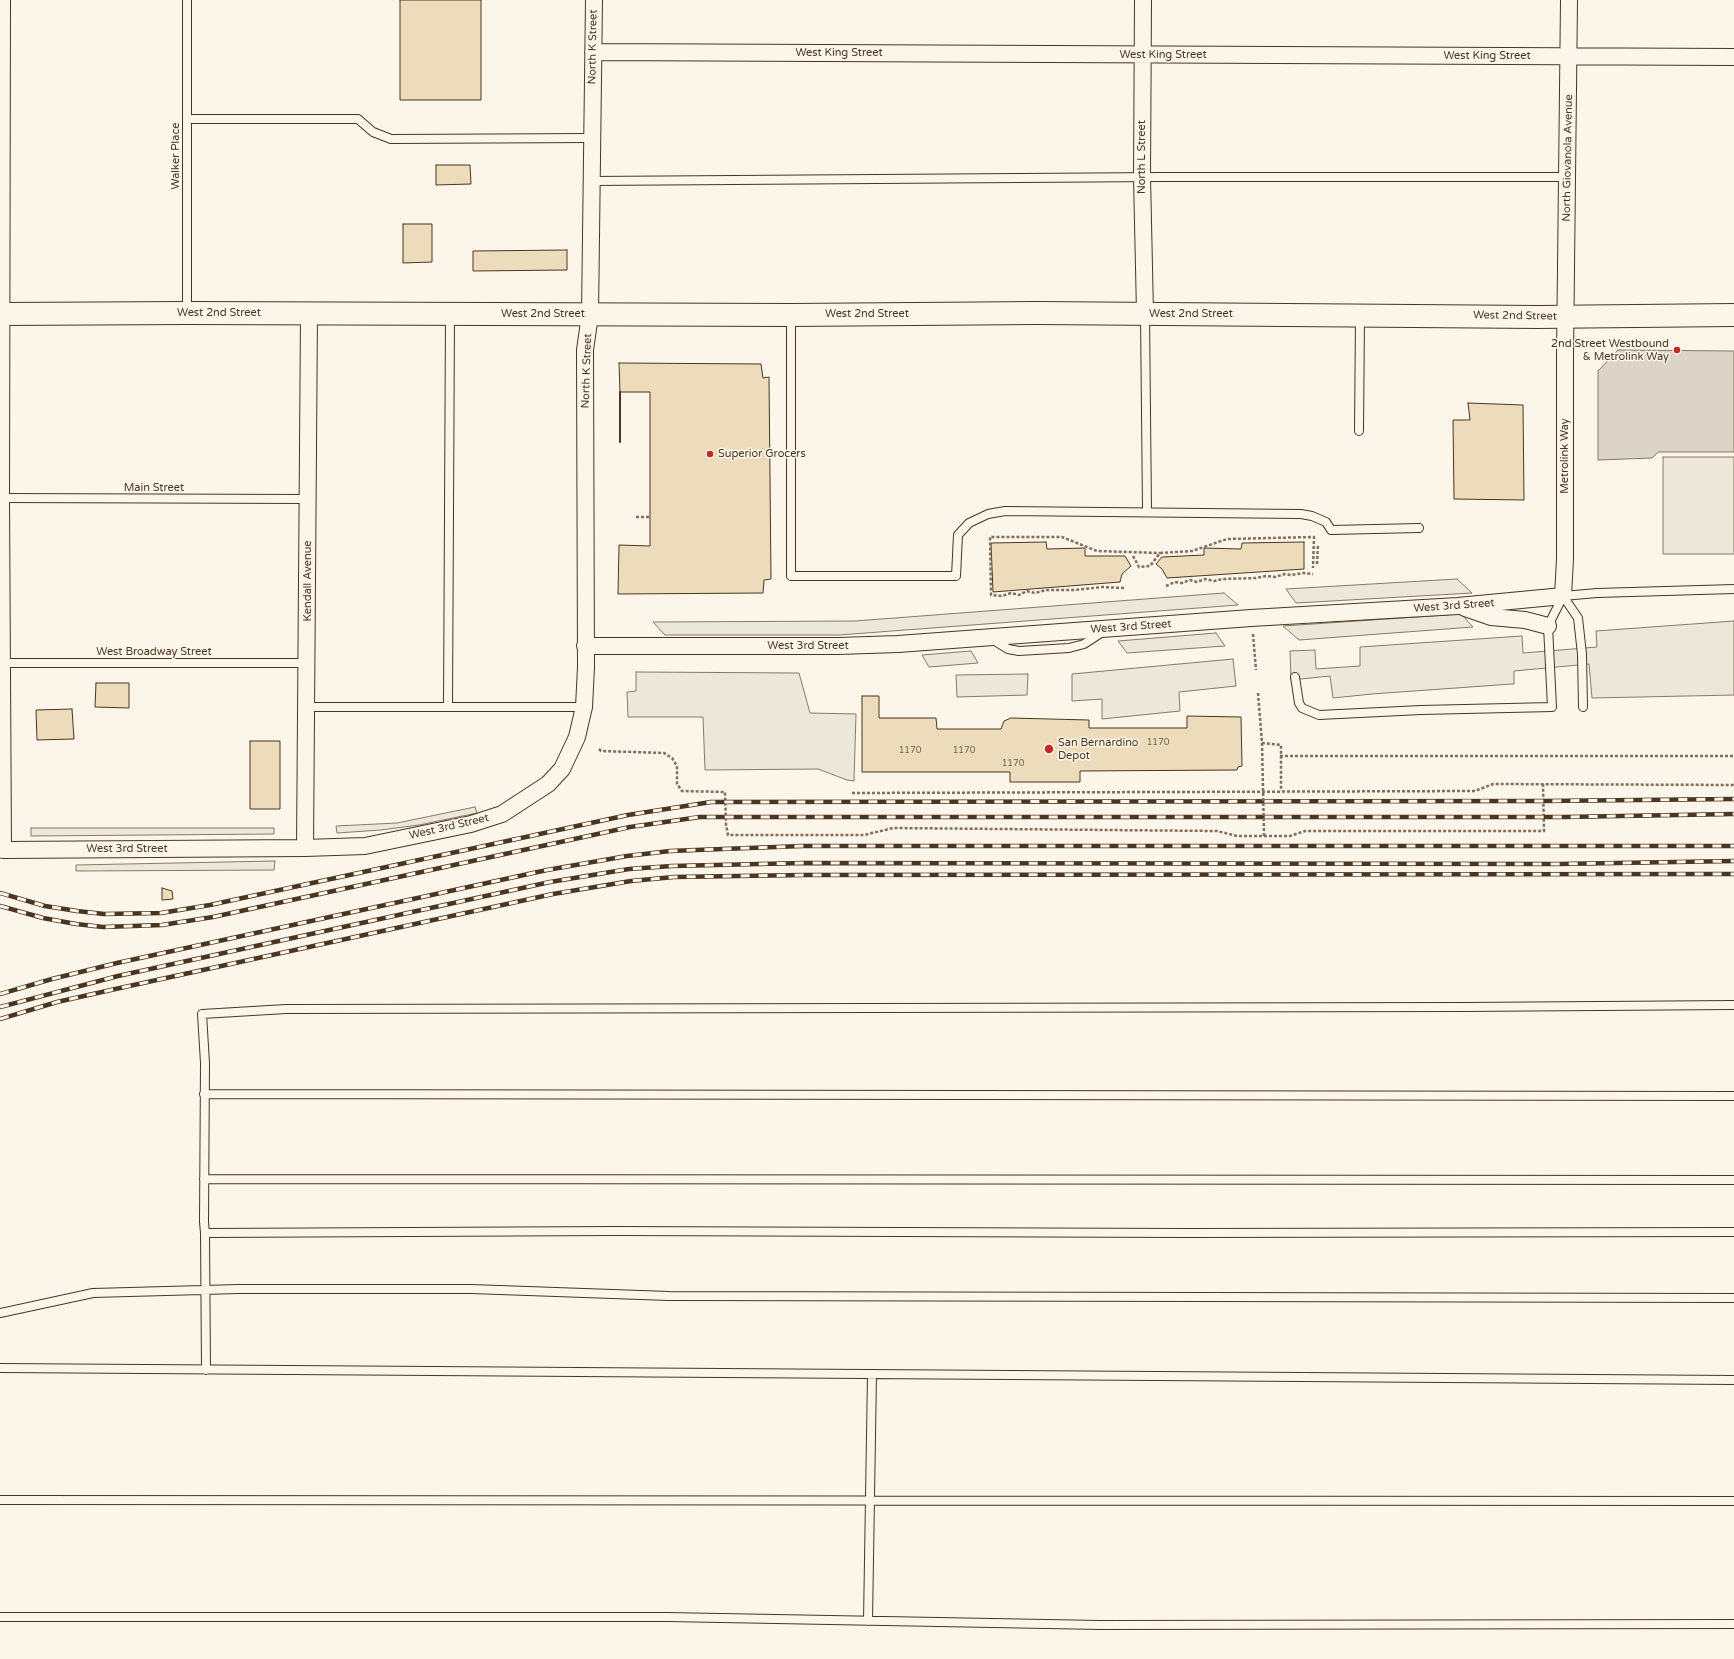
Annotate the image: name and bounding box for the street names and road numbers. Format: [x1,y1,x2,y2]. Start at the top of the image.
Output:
street label: North K Street [586,9,600,85]
street label: West King Street [795,46,883,60]
street label: West King Street [1119,48,1207,62]
street label: West King Street [1443,49,1531,63]
street label: North Giovanola Avenue [1560,94,1576,222]
street label: North L Street [1135,120,1149,194]
street label: Walker Place [169,122,183,190]
street label: West 2nd Street [177,306,261,320]
street label: West 2nd Street [501,307,585,321]
street label: West 2nd Street [825,307,909,321]
street label: West 2nd Street [1149,307,1233,321]
street label: West 2nd Street [1473,309,1557,323]
street label: North K Street [579,333,595,409]
street label: Metrolink Way [1558,418,1572,494]
street label: Main Street [124,481,184,495]
street label: Kendall Avenue [301,540,315,622]
street label: West 3rd Street [1413,597,1495,615]
street label: West 3rd Street [1090,618,1172,636]
street label: West 3rd Street [767,639,849,653]
street label: West Broadway Street [96,645,212,659]
street label: West 3rd Street [408,811,490,843]
street label: West 3rd Street [86,842,168,856]

